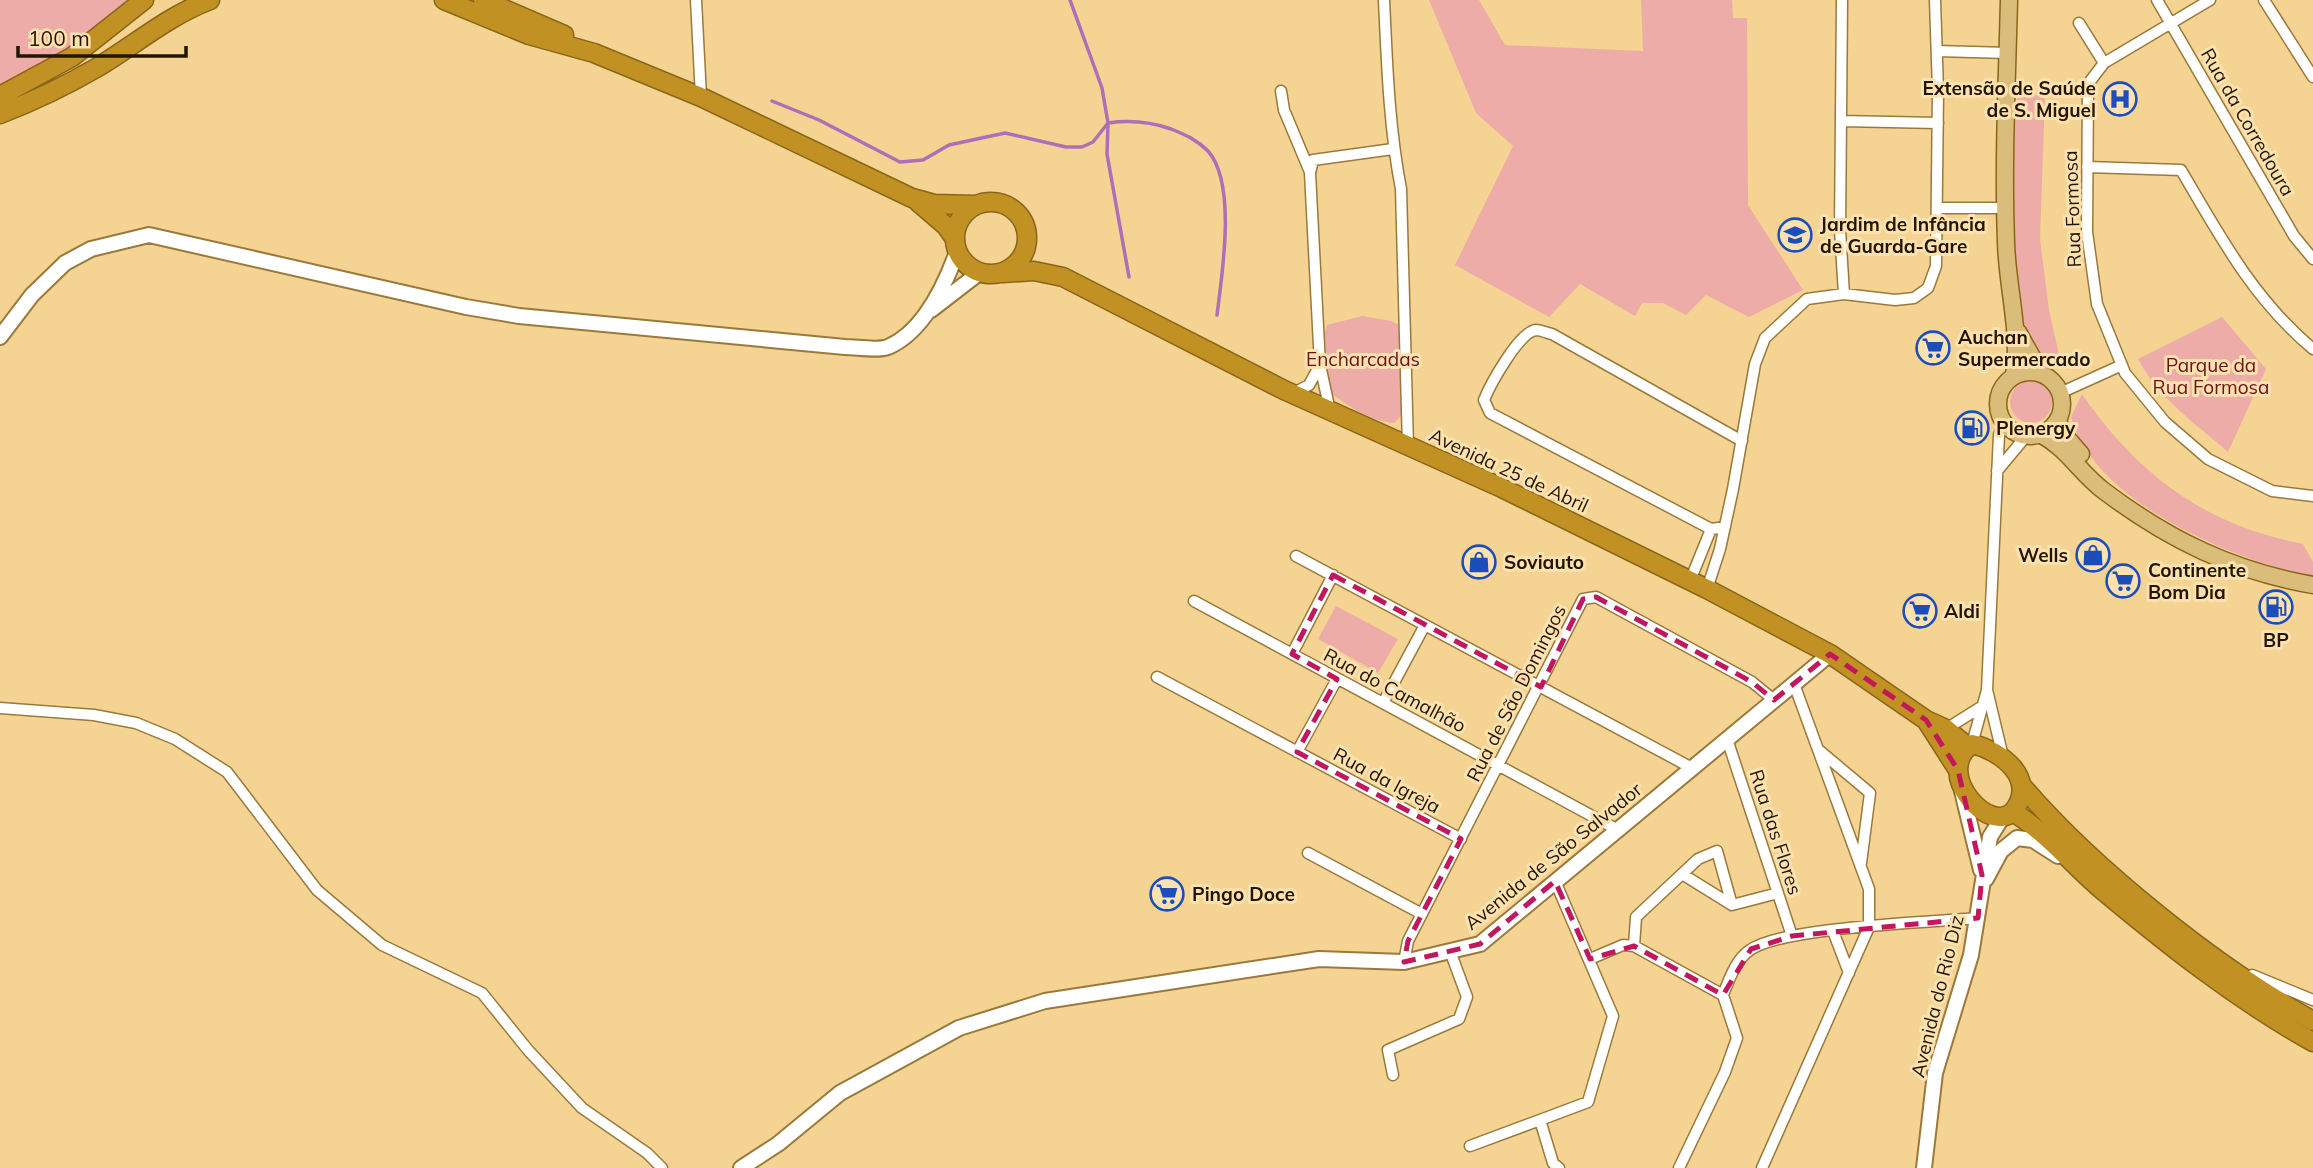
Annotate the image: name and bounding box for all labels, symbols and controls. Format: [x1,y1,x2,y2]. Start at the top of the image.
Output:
scale bar [18,14,186,58]
text: 100 m [28,25,90,51]
street label: Rua da Corredoura [2196,44,2300,200]
place label: Extensão de Saúde de S. Miguel [1923,76,2096,122]
hospital icon: Extensão de Saúde de S. Miguel [2101,80,2139,118]
street label: Rua Formosa [2058,150,2086,268]
place label: Jardim de Infância de Guarda-Gare [1820,212,1986,258]
school or university icon: Jardim de Infância de Guarda-Gare [1776,216,1814,254]
place label: Auchan Supermercado [1958,325,2090,371]
supermarket icon: Auchan Supermercado [1914,329,1952,367]
park label: Encharcadas [1306,347,1420,371]
park label: Parque da Rua Formosa [2153,353,2269,399]
fuel station icon: Plenergy [1953,409,1991,447]
place label: Plenergy [1996,416,2076,440]
street label: Avenida 25 de Abril [1426,423,1592,517]
shop icon: Wells [2074,536,2112,574]
shop icon: Soviauto [1460,543,1498,581]
place label: Wells [2018,543,2068,567]
place label: Soviauto [1504,550,1584,574]
place label: Continente Bom Dia [2148,558,2246,604]
supermarket icon: Continente Bom Dia [2104,562,2142,600]
fuel station icon: BP [2257,588,2295,626]
supermarket icon: Aldi [1901,592,1939,630]
place label: Aldi [1944,599,1980,623]
street label: Rua de São Domingos [1461,601,1571,785]
place label: BP [2263,628,2289,652]
street label: Rua do Camalhão [1320,642,1470,738]
street label: Rua da Igreja [1329,742,1445,818]
street label: Rua das Flores [1744,766,1808,898]
street label: Avenida de São Salvador [1460,777,1647,935]
supermarket icon: Pingo Doce [1148,875,1186,913]
place label: Pingo Doce [1192,882,1295,906]
street label: Avenida do Rio Diz [1905,912,1969,1080]

